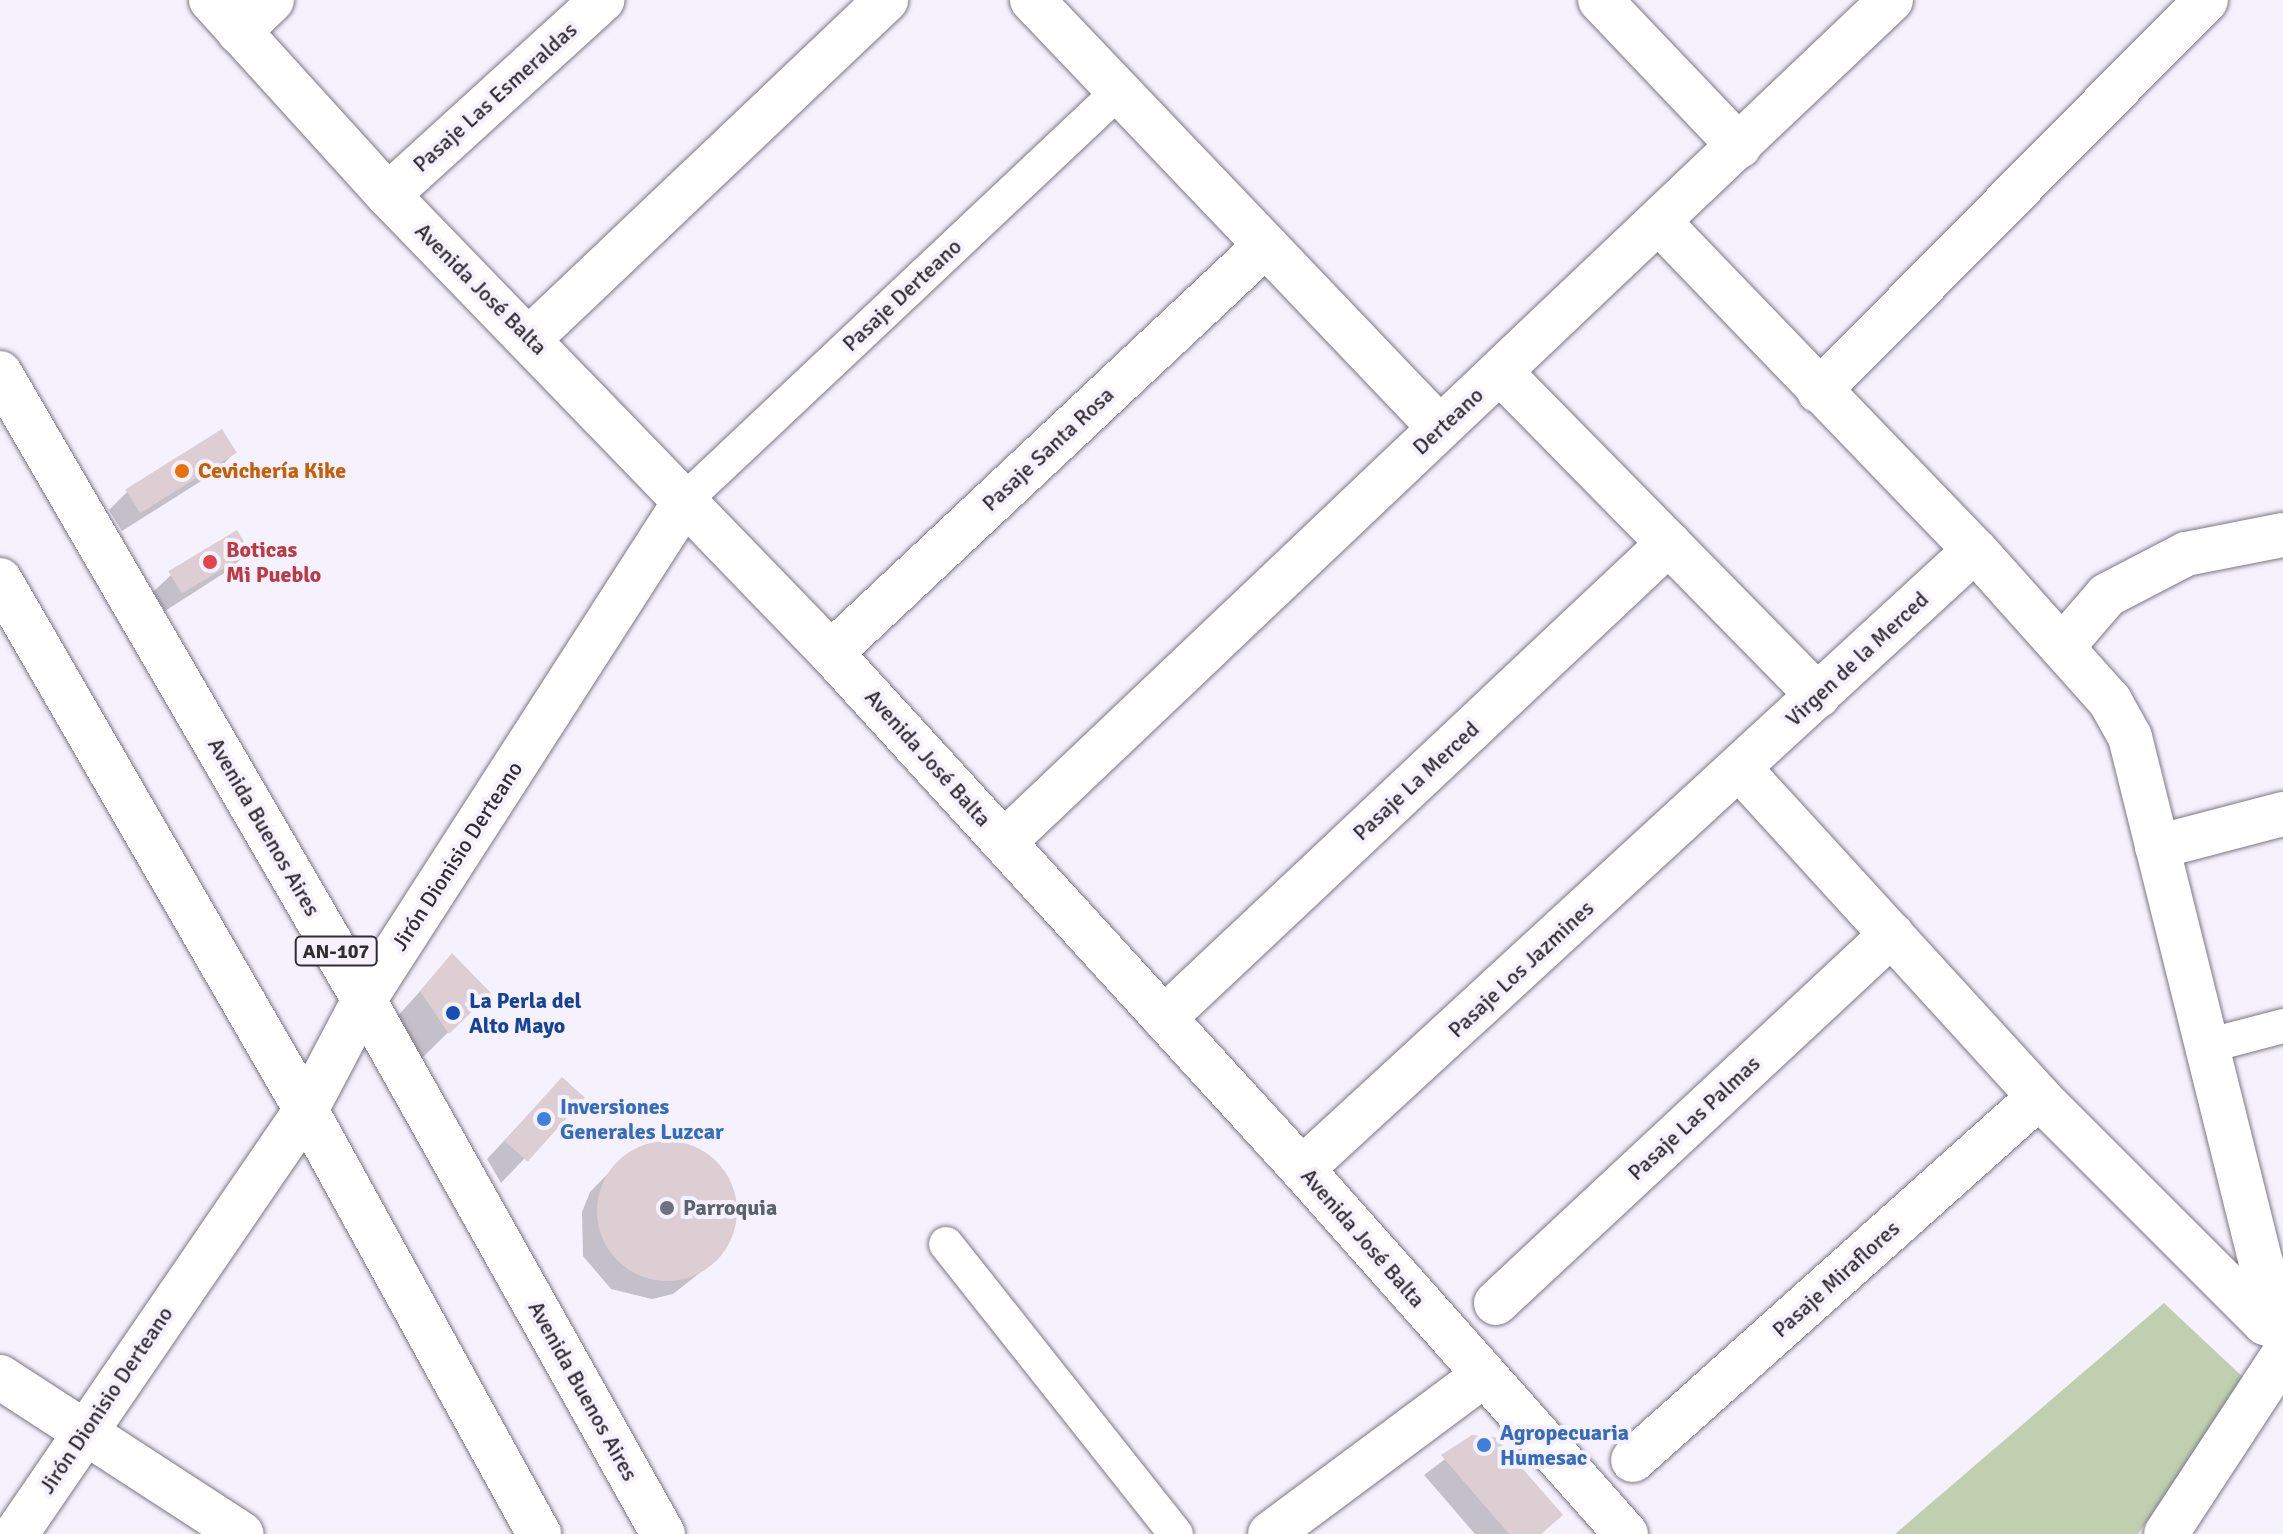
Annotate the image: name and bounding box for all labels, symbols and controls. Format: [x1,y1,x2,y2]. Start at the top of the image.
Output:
street label: Pasaje Las Esmeraldas [408,16,582,178]
street label: Avenida José Balta [410,218,552,360]
street label: Pasaje Derteano [837,233,967,357]
street label: Pasaje Santa Rosa [977,381,1119,517]
street label: Derteano [1407,382,1489,460]
place label: Cevichería Kike [198,458,346,484]
marker: Cevichería Kike [173,462,191,480]
place label: Boticas Mi Pueblo [226,536,321,588]
marker: Boticas Mi Pueblo [201,553,219,571]
street label: Virgen de la Merced [1780,586,1934,732]
street label: Avenida José Balta [859,684,997,832]
street label: Pasaje La Merced [1348,716,1484,846]
street label: Avenida Buenos Aires [202,733,326,921]
street label: Jirón Dionisio Derteano [386,756,528,956]
street label: Pasaje Los Jazmines [1443,895,1599,1043]
road number: AN-107 [294,935,378,967]
place label: La Perla del Alto Mayo [469,987,581,1038]
marker: La Perla del Alto Mayo [444,1004,462,1022]
street label: Pasaje Las Palmas [1623,1050,1765,1186]
place label: Inversiones Generales Luzcar [560,1093,724,1144]
marker: Inversiones Generales Luzcar [535,1110,553,1128]
street label: Avenida José Balta [1295,1163,1431,1313]
place label: Parroquia [683,1195,777,1221]
marker: Parroquia [658,1199,676,1217]
street label: Pasaje Miraflores [1767,1215,1905,1343]
street label: Avenida Buenos Aires [523,1297,643,1485]
street label: Jirón Dionisio Derteano [33,1301,179,1499]
place label: Agropecuaria Humesac [1500,1419,1629,1470]
marker: Agropecuaria Humesac [1475,1436,1493,1454]

